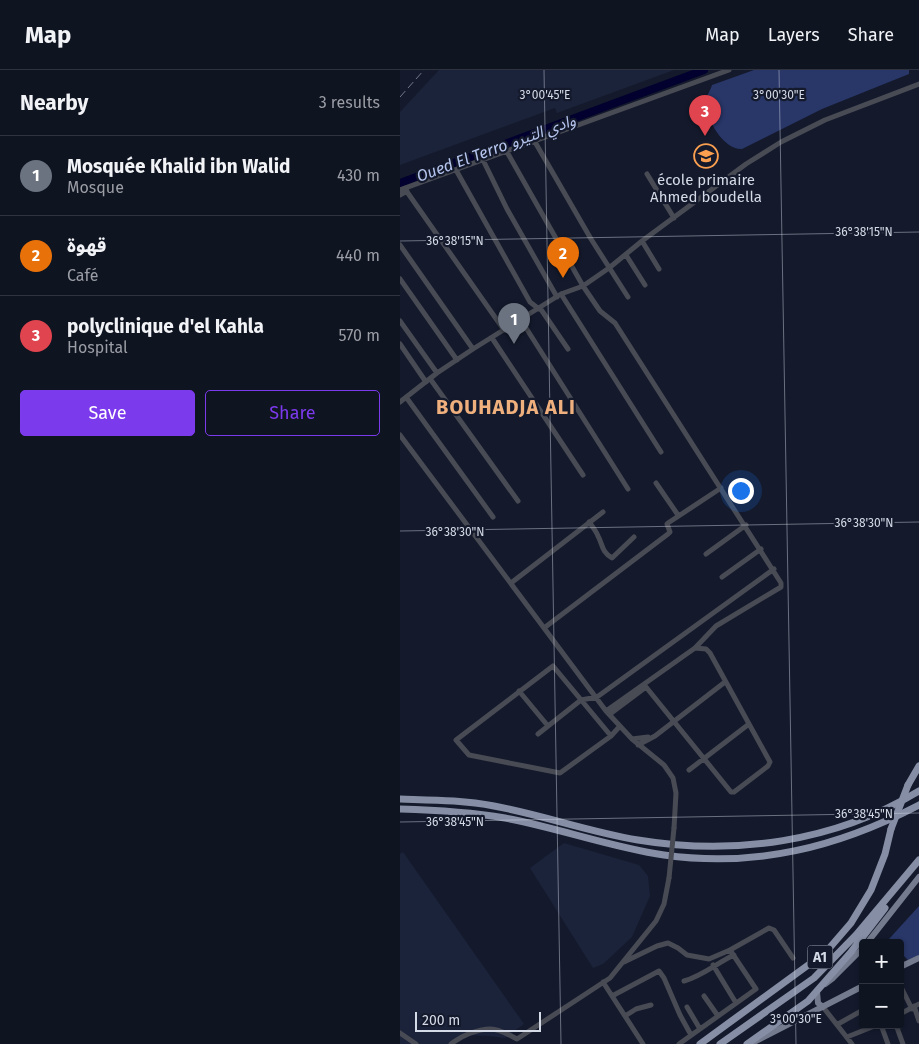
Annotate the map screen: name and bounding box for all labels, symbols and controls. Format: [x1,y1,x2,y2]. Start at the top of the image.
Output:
text: Map [25,21,71,49]
text: Map [705,24,740,46]
text: Layers [768,24,820,46]
text: Share [848,24,894,46]
text: 3°00'45"E [520,88,570,102]
text: 3°00'30"E [753,88,805,102]
text: Nearby [20,90,88,116]
text: 3 results [319,93,380,112]
pin: 3 [689,95,721,136]
water label: Oued El Terro وادي التيرو [414,110,579,189]
school or university icon: école primaire Ahmed boudella [693,143,719,169]
text: Mosquée Khalid ibn Walid [67,155,290,178]
text: 1 [32,166,40,185]
text: 430 m [337,166,380,185]
place label: école primaire Ahmed boudella [650,171,762,206]
text: Mosque [67,178,124,197]
text: 36°38'15"N [835,225,893,239]
text: قهوة [67,234,106,257]
text: 36°38'15"N [426,234,484,248]
pin: 2 [547,237,579,278]
text: 2 [32,246,40,265]
text: 440 m [336,246,380,265]
text: Café [67,266,98,285]
pin: 1 [498,303,530,344]
text: polyclinique d'el Kahla [67,315,264,338]
text: 3 [32,326,40,345]
text: 570 m [339,326,380,345]
text: Hospital [67,338,128,357]
button: Save [20,390,195,436]
button: Share [205,390,380,436]
district label: BOUHADJA ALI [436,395,576,419]
your location [728,478,754,504]
text: 36°38'30"N [834,516,894,530]
text: 36°38'30"N [425,525,485,539]
text: 36°38'45"N [835,807,893,821]
text: 36°38'45"N [426,815,484,829]
map controls [859,939,904,1029]
button: + [859,939,904,984]
road number: A1 [808,946,832,969]
button: − [859,984,904,1029]
scale bar [415,1009,541,1032]
text: 200 m [422,1012,460,1029]
text: 3°00'30"E [770,1012,822,1026]

